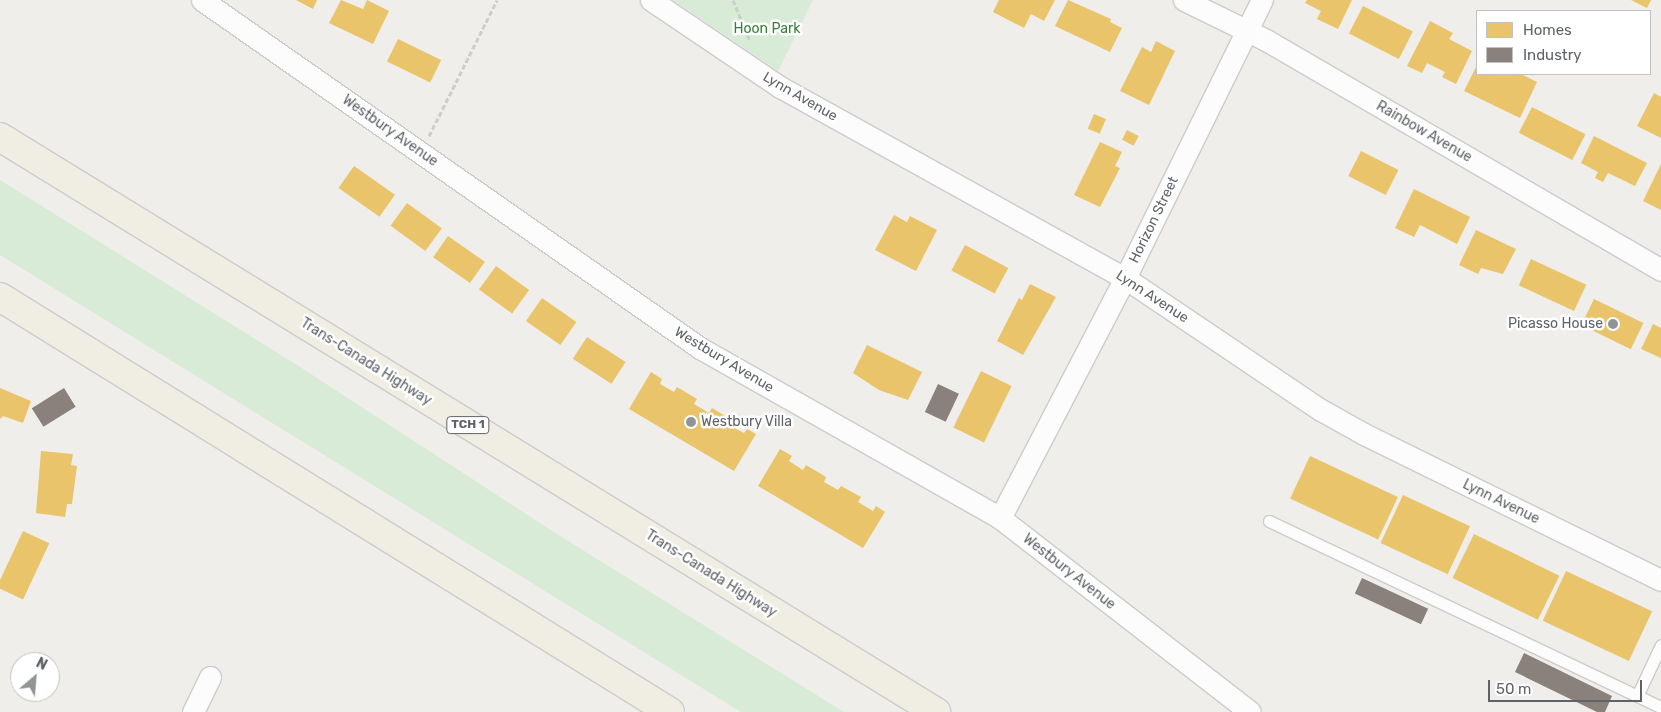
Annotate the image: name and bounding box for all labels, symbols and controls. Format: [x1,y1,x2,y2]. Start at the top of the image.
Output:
legend [1476,10,1651,75]
park label: Hoon Park [733,21,801,37]
text: Homes [1523,21,1572,39]
text: Industry [1523,46,1582,64]
street label: Lynn Avenue [760,69,840,125]
street label: Westbury Avenue [339,92,441,170]
street label: Rainbow Avenue [1373,98,1475,166]
street label: Horizon Street [1126,174,1182,266]
street label: Lynn Avenue [1112,267,1192,327]
street label: Trans-Canada Highway [297,315,435,409]
place label: Picasso House [1508,316,1603,332]
marker: Picasso House [1607,318,1619,330]
street label: Westbury Avenue [671,324,777,396]
place label: Westbury Villa [701,414,793,430]
road number: TCH 1 [446,416,490,434]
marker: Westbury Villa [685,416,697,428]
street label: Lynn Avenue [1460,476,1542,528]
street label: Trans-Canada Highway [642,527,780,621]
street label: Westbury Avenue [1019,530,1119,614]
north arrow [10,652,60,702]
text: N [33,654,50,674]
scale bar [1491,670,1645,702]
text: 50 m [1496,680,1531,698]

